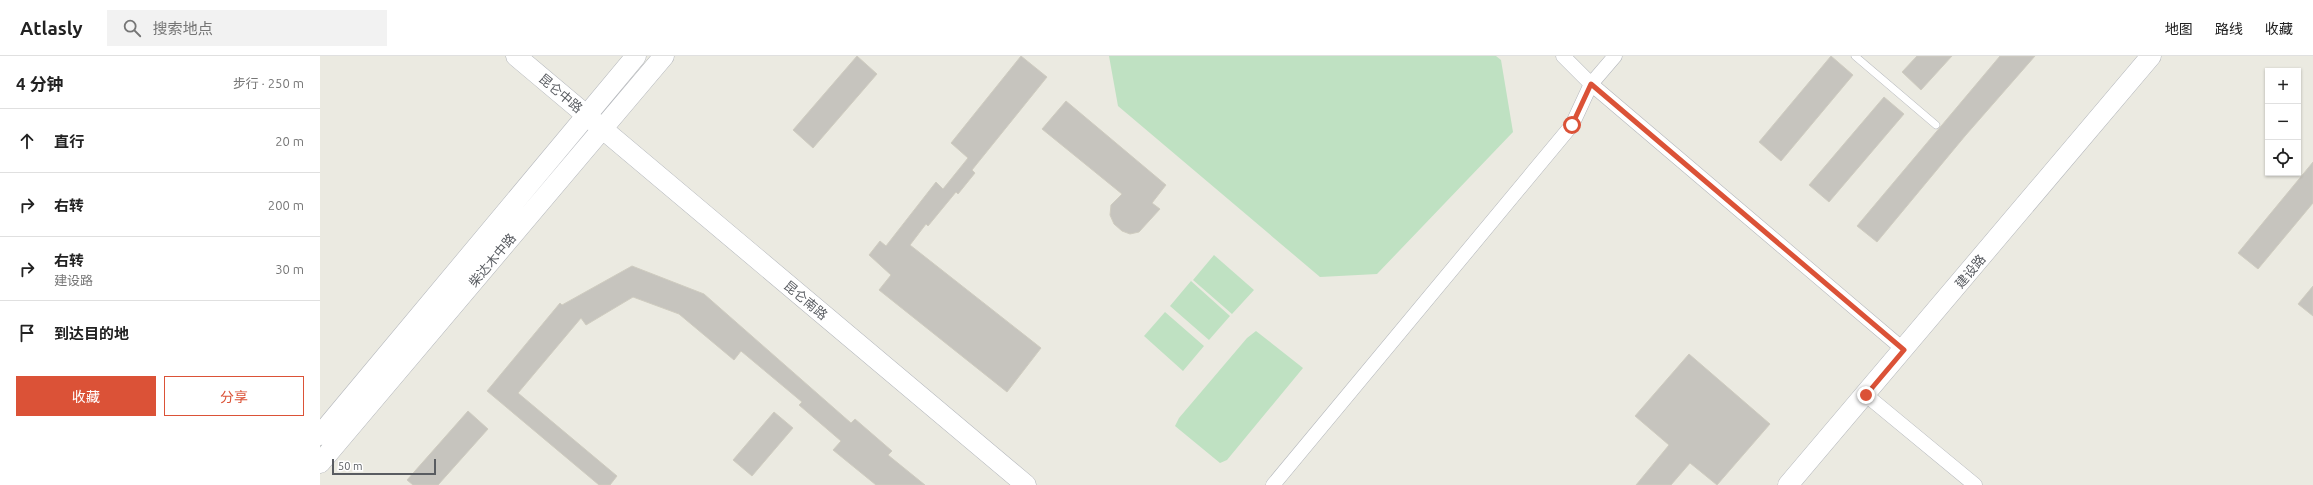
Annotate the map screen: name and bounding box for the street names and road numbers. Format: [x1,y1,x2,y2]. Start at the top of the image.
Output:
street label: 昆仑中路 [537,71,585,115]
street label: 柴达木中路 [466,231,518,289]
street label: 建设路 [1952,252,1988,290]
street label: 昆仑南路 [782,278,830,322]

